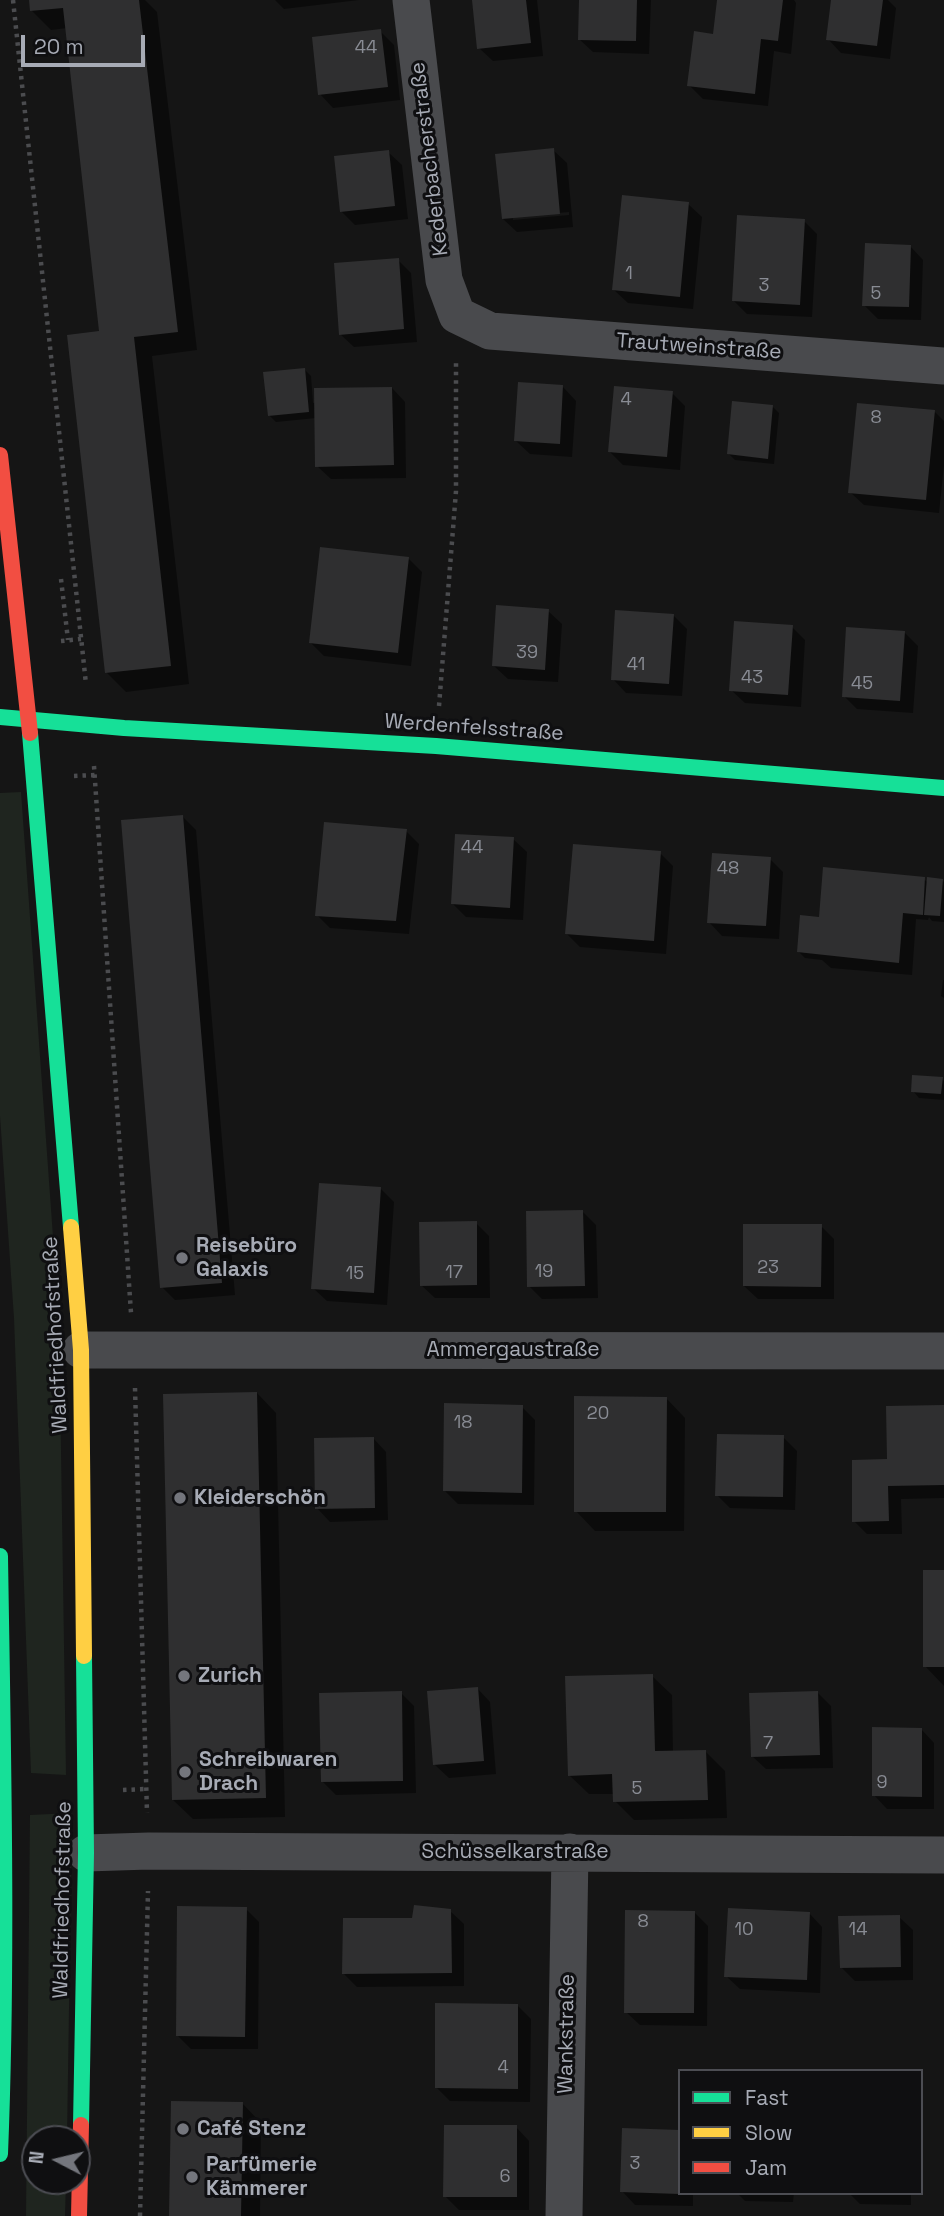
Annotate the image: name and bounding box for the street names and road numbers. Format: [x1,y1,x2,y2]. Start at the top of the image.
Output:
street label: Kederbacherstraße [406,61,454,257]
street label: Trautweinstraße [616,329,782,365]
street label: Werdenfelsstraße [383,709,565,747]
street label: Waldfriedhofstraße [38,1236,74,1434]
street label: Ammergaustraße [426,1337,600,1363]
street label: Waldfriedhofstraße [49,1801,77,1999]
street label: Schüsselkarstraße [421,1839,609,1865]
street label: Wankstraße [553,1974,581,2094]

